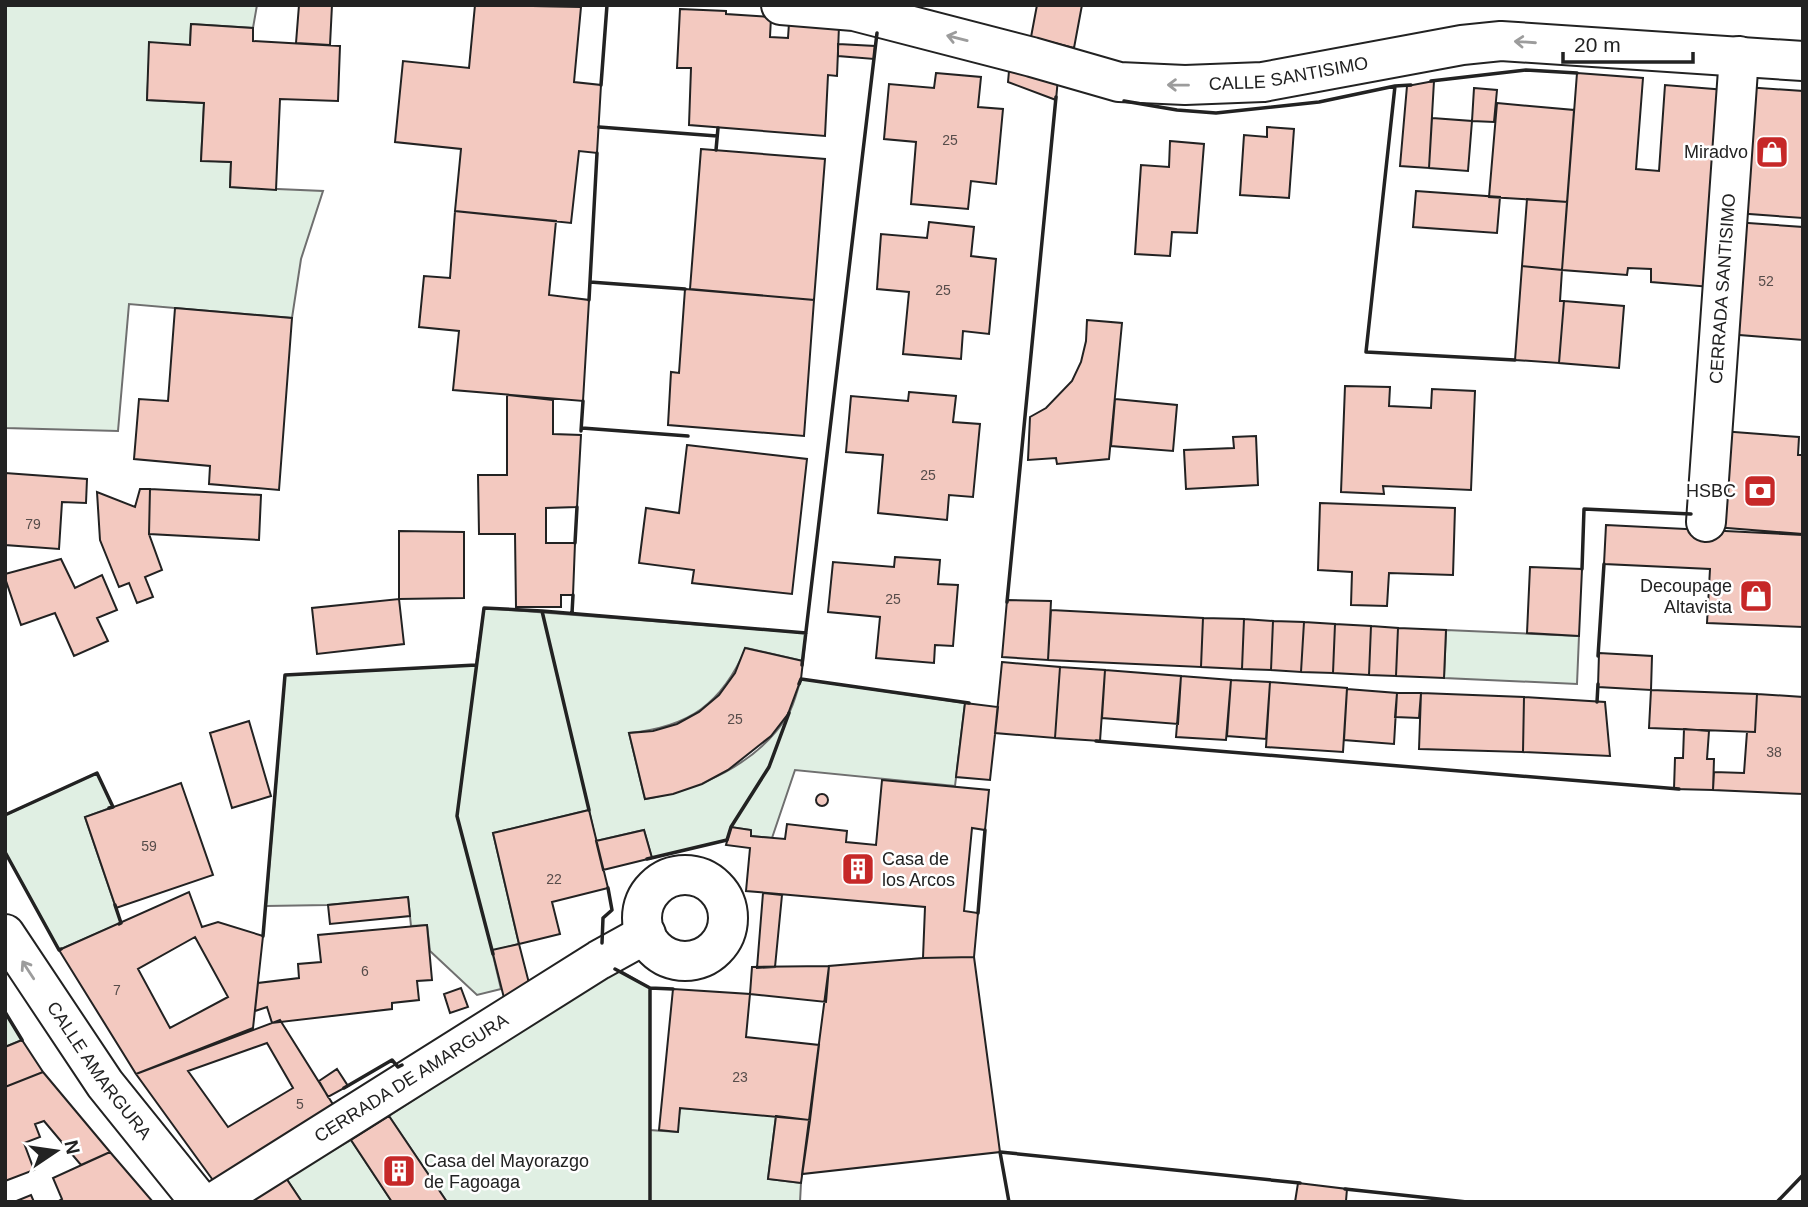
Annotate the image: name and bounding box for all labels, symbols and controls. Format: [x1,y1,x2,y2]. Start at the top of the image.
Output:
scale bar [1563,21,1692,65]
one-way arrow [946,31,969,44]
text: 20 m [1574,33,1621,56]
one-way arrow [1513,36,1536,49]
street label: CALLE SANTISIMO [1208,53,1370,94]
one-way arrow [1167,78,1190,91]
house number: 25 [942,132,958,148]
shop icon: Miradvo [1753,133,1791,171]
place label: Miradvo [1684,142,1748,162]
street label: CERRADA SANTISIMO [1706,193,1739,385]
house number: 52 [1758,273,1774,289]
house number: 25 [935,282,951,298]
house number: 25 [920,467,936,483]
bank icon: HSBC [1741,472,1779,510]
place label: HSBC [1686,481,1736,501]
house number: 79 [25,516,41,532]
place label: Decoupage Altavista [1640,576,1733,617]
shop icon: Decoupage Altavista [1737,577,1775,615]
house number: 25 [885,591,901,607]
house number: 25 [727,711,743,727]
house number: 38 [1766,744,1782,760]
house number: 59 [141,838,157,854]
place label: Casa de los Arcos [882,849,955,890]
building icon: Casa de los Arcos [839,850,877,888]
house number: 22 [546,871,562,887]
one-way arrow [21,960,35,980]
house number: 6 [361,963,369,979]
house number: 7 [113,982,121,998]
street label: CALLE AMARGURA [43,998,156,1143]
street label: CERRADA DE AMARGURA [311,1010,512,1146]
house number: 23 [732,1069,748,1085]
house number: 5 [296,1096,304,1112]
north arrow [21,1116,91,1186]
text: N [60,1138,84,1156]
place label: Casa del Mayorazgo de Fagoaga [424,1151,589,1192]
building icon: Casa del Mayorazgo de Fagoaga [380,1152,418,1190]

